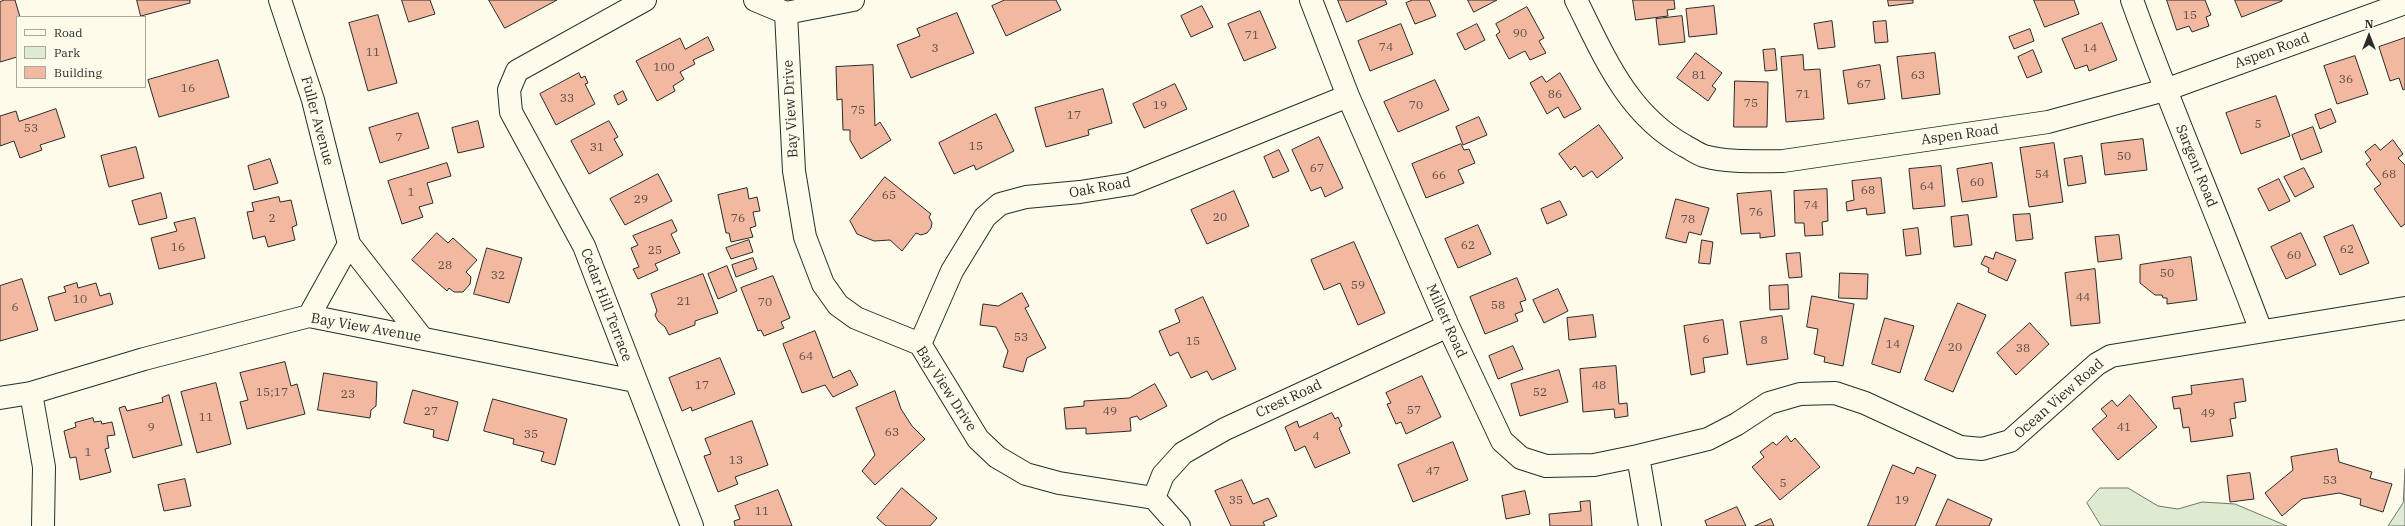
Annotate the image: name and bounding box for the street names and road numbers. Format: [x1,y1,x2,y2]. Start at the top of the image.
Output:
street label: Aspen Road [2232,30,2312,72]
street label: Bay View Drive [780,60,802,158]
street label: Fuller Avenue [297,75,337,167]
street label: Aspen Road [1920,121,2000,149]
street label: Sargent Road [2172,122,2220,210]
street label: Oak Road [1068,174,1132,202]
street label: Cedar Hill Terrace [577,246,635,364]
street label: Millett Road [1422,282,1470,360]
street label: Bay View Avenue [309,310,423,346]
street label: Bay View Drive [912,343,980,435]
street label: Ocean View Road [2011,356,2107,442]
street label: Crest Road [1253,376,1325,422]

